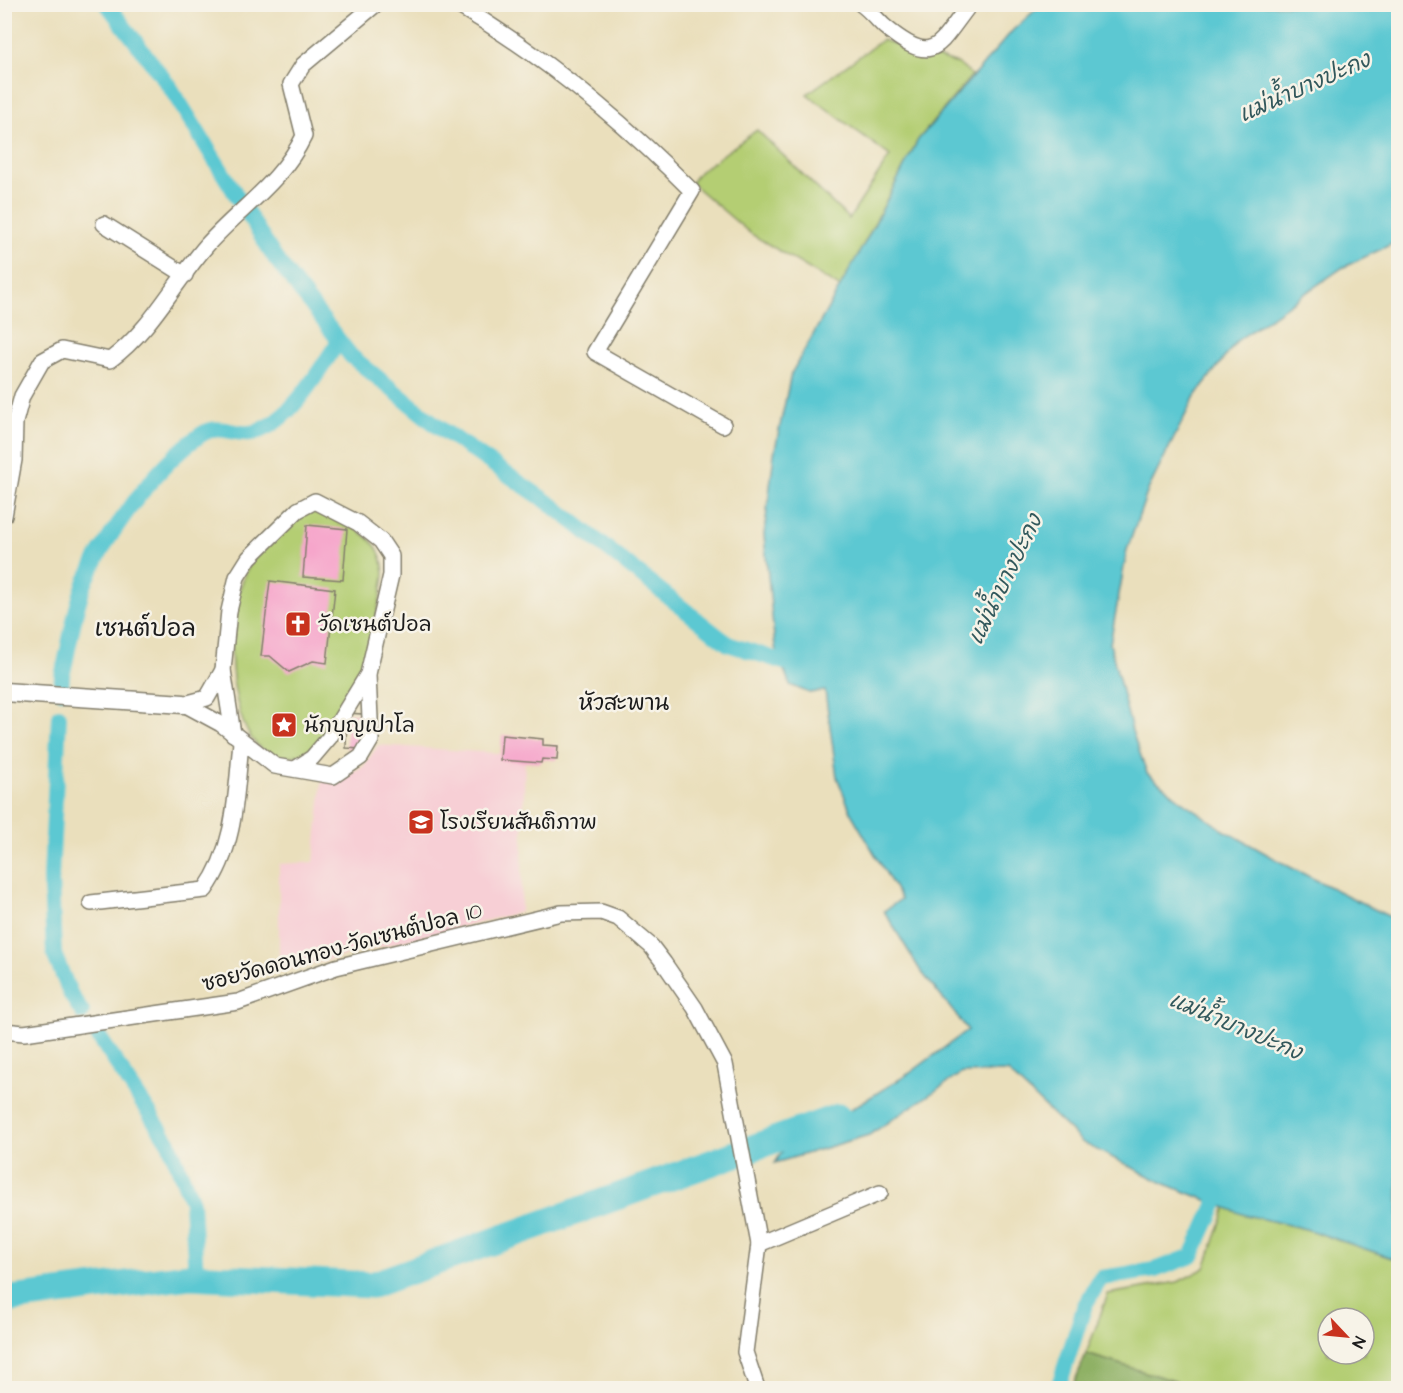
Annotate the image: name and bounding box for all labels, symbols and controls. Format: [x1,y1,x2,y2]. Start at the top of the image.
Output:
water label: แม่น้ำบางปะกง [1231,38,1377,130]
water label: แม่น้ำบางปะกง [955,505,1051,650]
church icon: วัดเซนต์ปอล [283,609,313,639]
place label: วัดเซนต์ปอล [318,610,431,639]
district label: เซนต์ปอล [94,612,196,646]
district label: หัวสะพาน [579,688,670,719]
place icon: นักบุญเปาโล [269,710,299,740]
place label: นักบุญเปาโล [304,711,415,741]
school or university icon: โรงเรียนสันติภาพ [406,807,436,837]
place label: โรงเรียนสันติภาพ [440,808,597,837]
street label: ซอยวัดดอนทอง-วัดเซนต์ปอล 10 [199,896,485,999]
water label: แม่น้ำบางปะกง [1164,979,1310,1069]
north arrow [1316,1306,1376,1366]
text: N [1346,1333,1371,1351]

